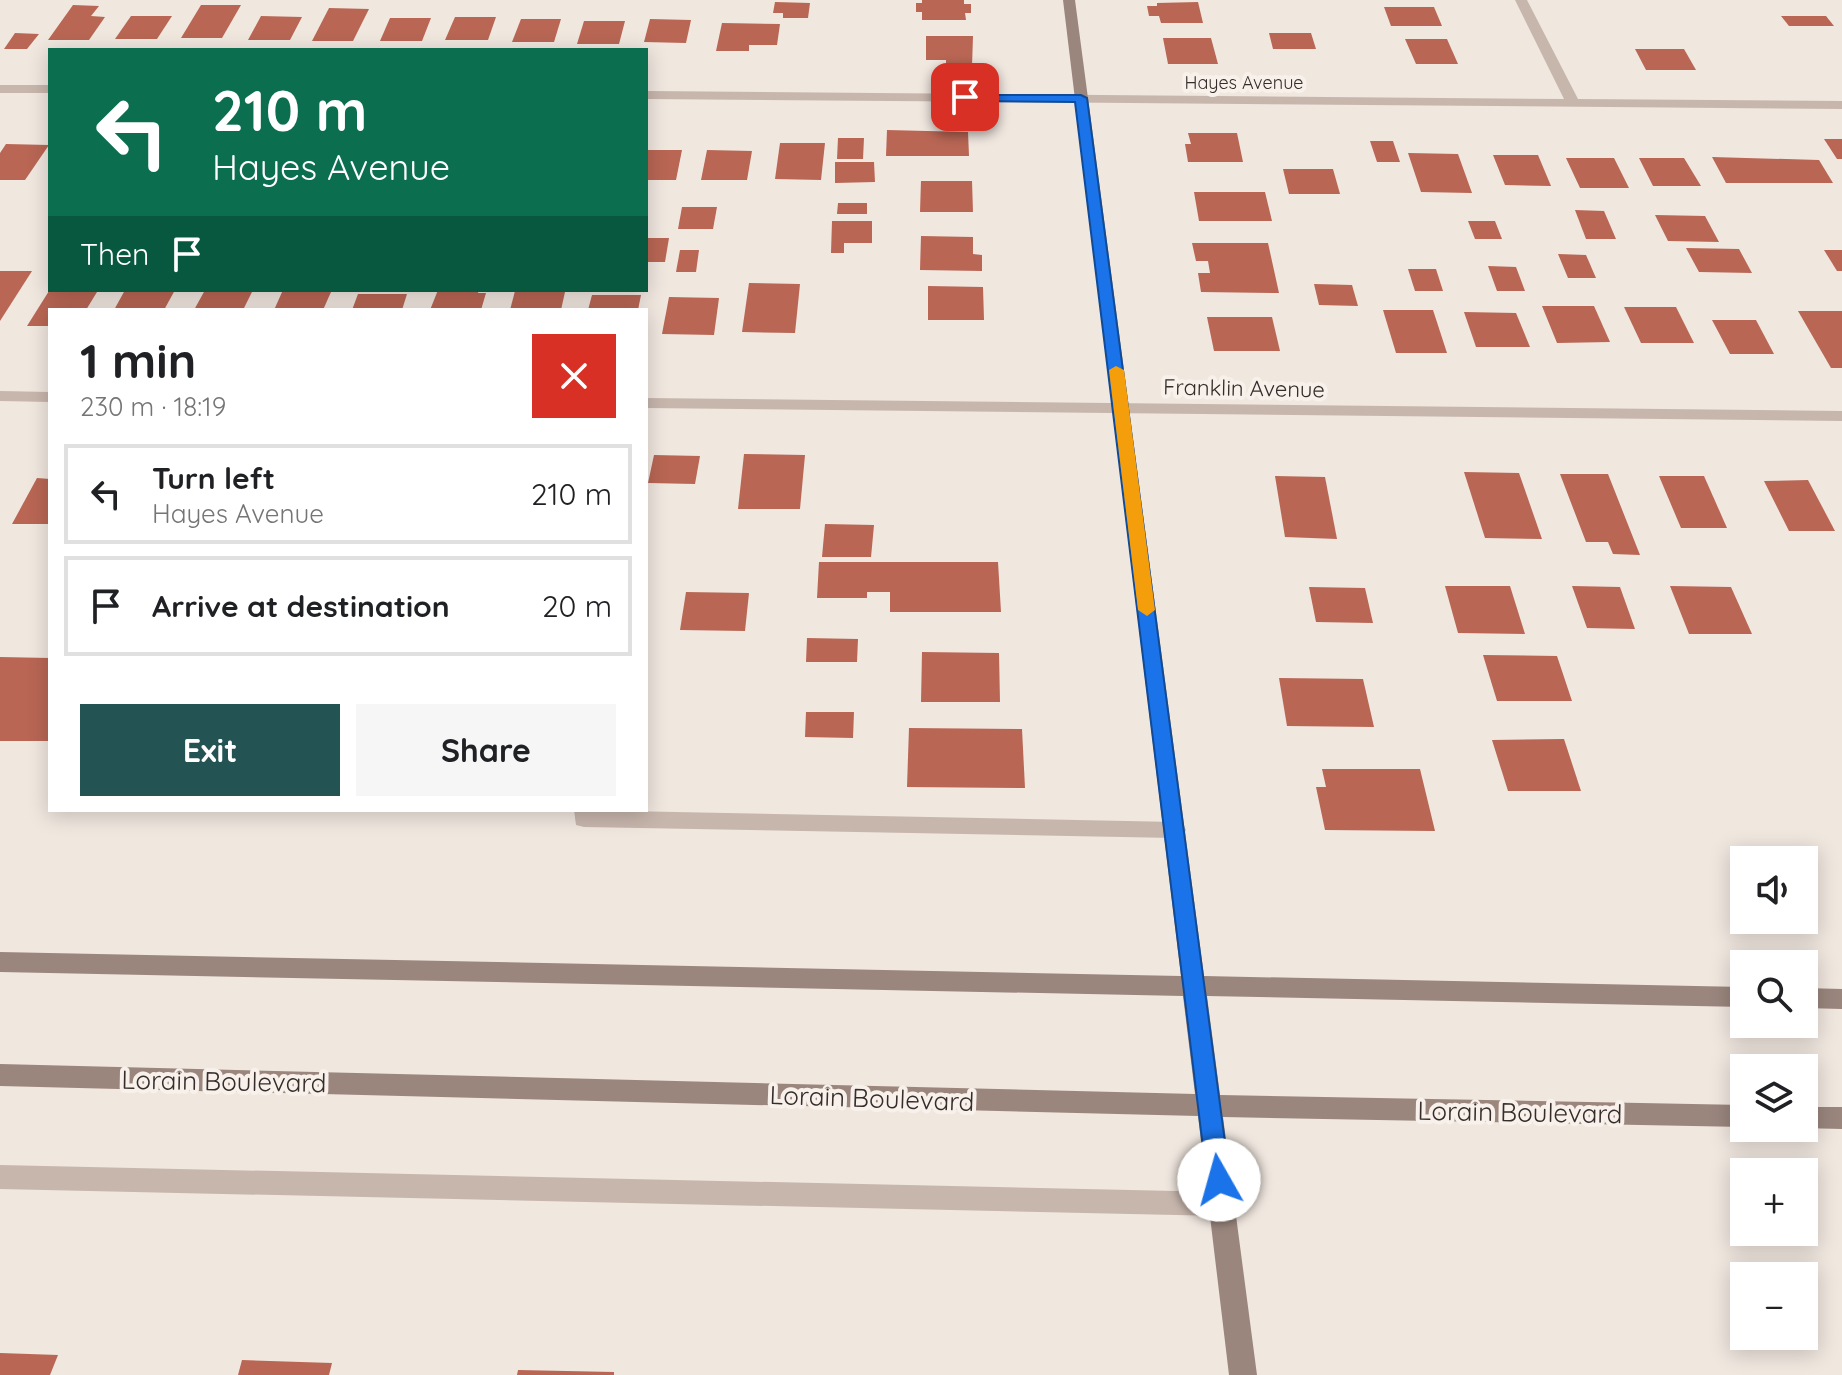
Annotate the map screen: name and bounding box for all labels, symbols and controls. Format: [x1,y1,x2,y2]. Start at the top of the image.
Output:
pin [931,63,999,131]
street label: Hayes Avenue [1184,71,1304,94]
text: 210 m [212,75,367,145]
icon: arrive [943,75,987,119]
icon: left [80,80,184,184]
text: Hayes Avenue [212,144,450,189]
icon: arrive [165,232,209,276]
text: Then [80,235,149,273]
text: 1 min [80,330,196,390]
button: close [532,334,616,418]
street label: Franklin Avenue [1163,373,1325,403]
text: 230 m · 18:19 [80,390,226,423]
text: Turn left [152,459,275,497]
icon: left [84,472,128,516]
text: 210 m [531,475,612,513]
text: Hayes Avenue [152,497,324,530]
icon: arrive [84,584,128,628]
text: Arrive at destination [152,587,450,625]
text: 20 m [542,587,612,625]
button: Exit [80,704,340,796]
button: Share [356,704,616,796]
map controls [1730,846,1818,1350]
button: sound [1730,846,1818,934]
button: search [1730,950,1818,1038]
button: layers [1730,1054,1818,1142]
street label: Lorain Boulevard [121,1063,327,1099]
street label: Lorain Boulevard [769,1078,975,1118]
street label: Lorain Boulevard [1417,1094,1623,1130]
position arrow [1177,1138,1261,1222]
button: + [1730,1158,1818,1246]
button: − [1730,1262,1818,1350]

